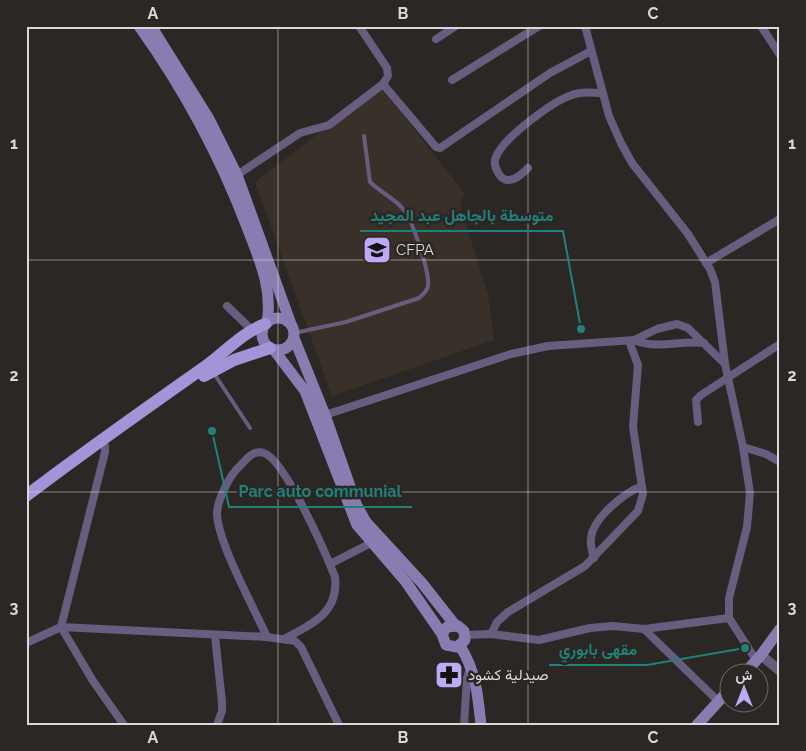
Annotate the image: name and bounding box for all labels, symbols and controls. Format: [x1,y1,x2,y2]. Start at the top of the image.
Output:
text: A [148,4,159,23]
text: B [398,4,409,23]
text: C [648,4,659,23]
text: 1 [10,134,18,153]
text: 1 [788,134,796,153]
callout: متوسطة بالجاهل عبد المجيد [360,200,563,231]
text: متوسطة بالجاهل عبد المجيد [370,206,554,226]
school or university icon: CFPA [362,235,392,265]
place label: CFPA [396,241,434,259]
text: 2 [9,366,19,385]
text: 2 [787,366,797,385]
callout: Parc auto communial [229,476,412,507]
text: Parc auto communial [239,482,402,501]
text: 3 [10,598,19,617]
text: 3 [788,598,797,617]
callout: مقهى بابوري [549,634,647,665]
text: مقهى بابوري [559,640,637,663]
pharmacy icon: صيدلية كشود [434,660,464,690]
north arrow [718,664,768,714]
place label: صيدلية كشود [468,666,549,684]
text: ش [736,667,753,684]
text: A [148,728,159,747]
text: B [398,728,409,747]
text: C [648,728,659,747]

